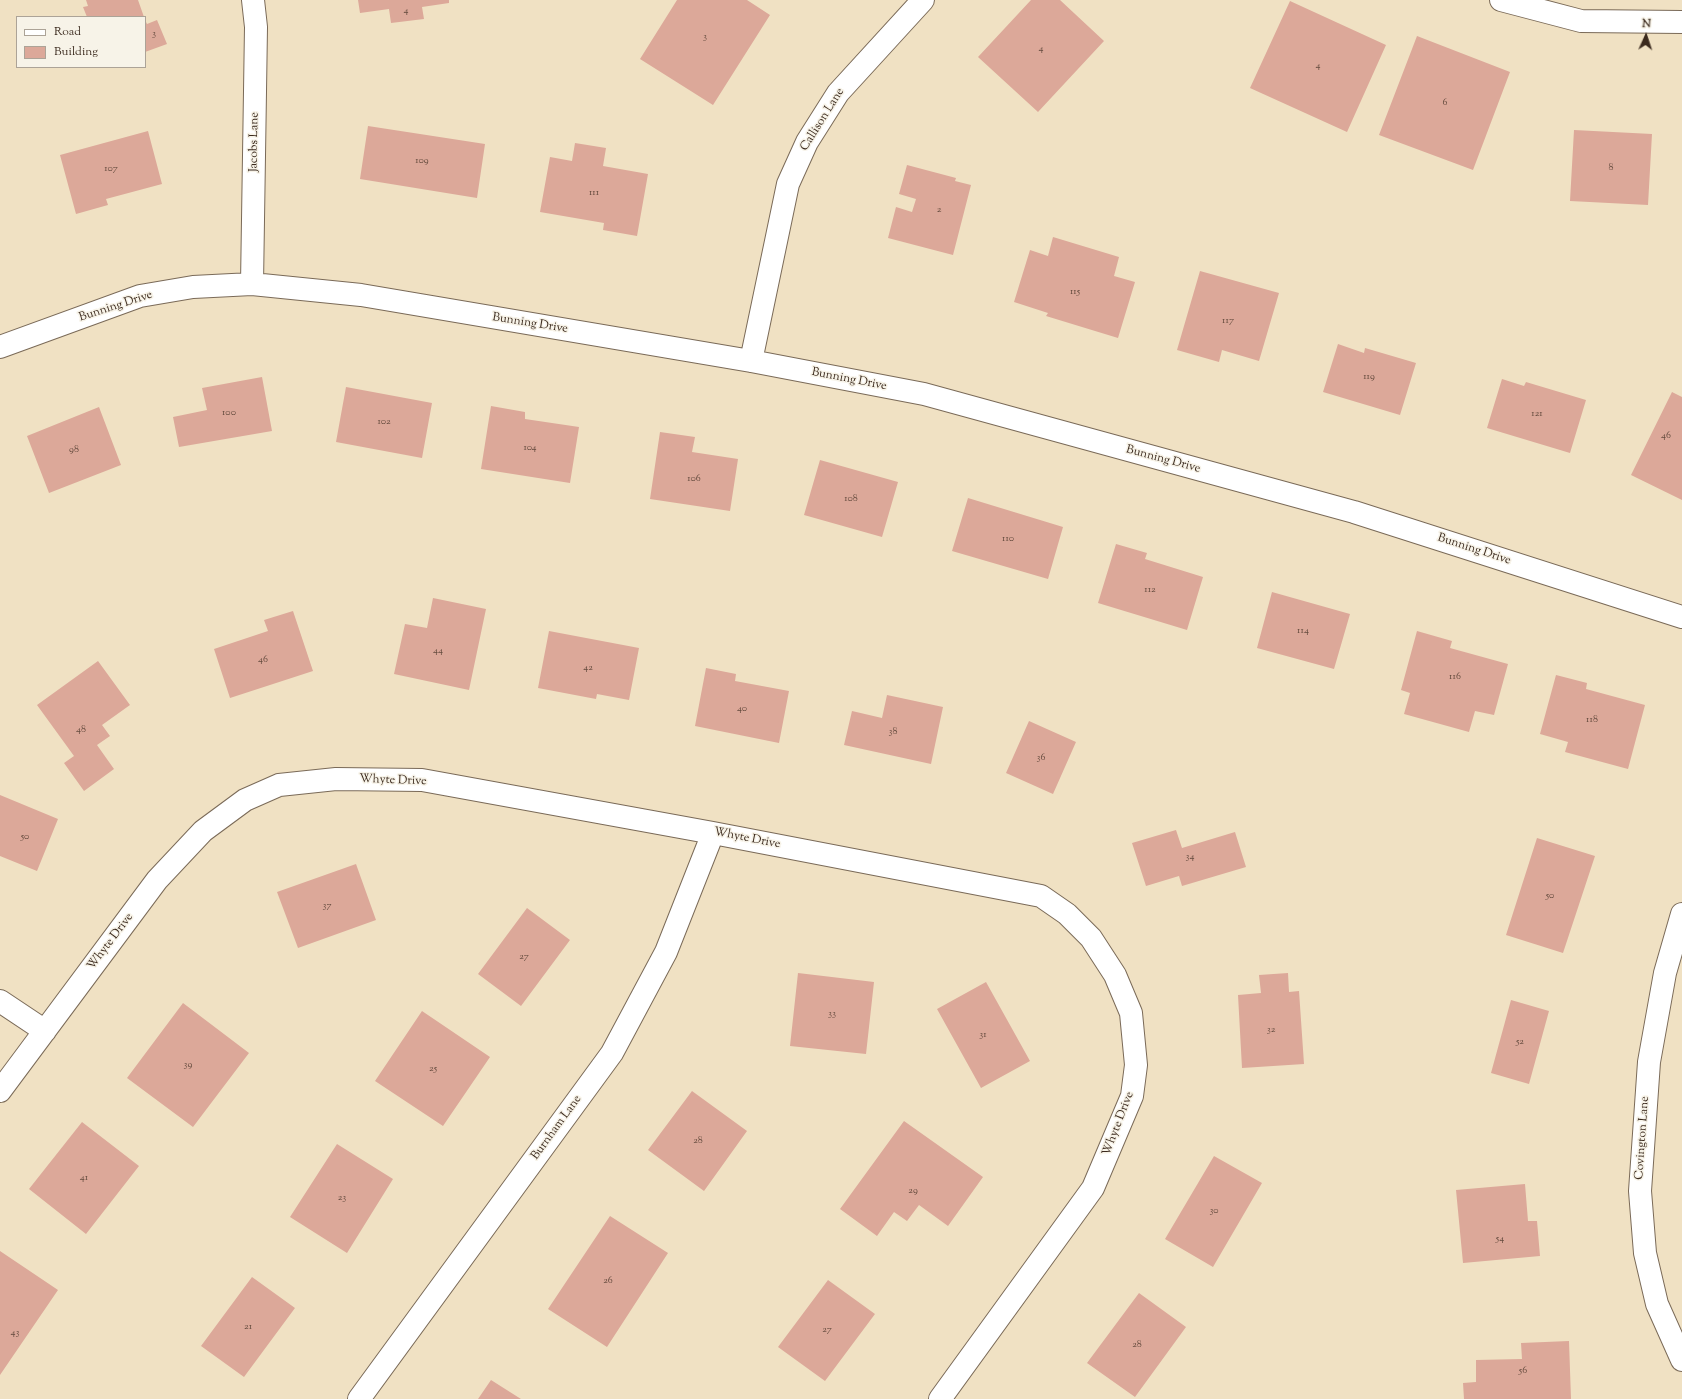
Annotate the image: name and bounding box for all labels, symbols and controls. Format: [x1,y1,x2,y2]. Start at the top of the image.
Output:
house number: 4 [403,5,409,17]
legend [16,16,146,68]
north arrow [1626,16,1666,56]
text: N [1642,16,1651,32]
text: Road [54,23,81,41]
house number: 3 [152,28,156,40]
house number: 3 [703,31,707,43]
text: Building [54,43,98,61]
house number: 4 [1038,43,1044,55]
house number: 4 [1315,60,1321,72]
street label: Callison Lane [798,86,848,154]
house number: 6 [1443,97,1447,109]
street label: Jacobs Lane [247,112,263,172]
house number: 109 [415,155,429,167]
house number: 8 [1609,162,1613,174]
house number: 107 [104,163,118,175]
house number: 111 [589,187,599,199]
house number: 2 [937,204,941,216]
house number: 115 [1070,286,1080,298]
street label: Bunning Drive [77,288,155,326]
street label: Bunning Drive [491,311,569,337]
house number: 117 [1222,315,1234,327]
street label: Bunning Drive [810,366,888,394]
house number: 119 [1363,371,1375,383]
house number: 100 [222,407,236,419]
house number: 121 [1531,408,1543,420]
house number: 102 [377,416,391,428]
house number: 46 [1661,430,1671,442]
house number: 104 [523,442,537,454]
street label: Bunning Drive [1124,443,1202,477]
house number: 98 [69,444,79,456]
house number: 106 [687,473,701,485]
house number: 108 [844,493,858,505]
street label: Bunning Drive [1435,531,1513,569]
house number: 110 [1002,533,1014,545]
house number: 112 [1144,584,1156,596]
house number: 114 [1297,625,1309,637]
house number: 44 [433,645,443,657]
house number: 46 [258,654,268,666]
house number: 42 [583,662,593,674]
house number: 116 [1449,671,1461,683]
house number: 40 [737,703,747,715]
house number: 118 [1586,714,1598,726]
house number: 48 [76,724,86,736]
house number: 38 [888,726,898,738]
house number: 36 [1037,752,1045,764]
street label: Whyte Drive [359,773,427,789]
street label: Whyte Drive [713,826,781,852]
house number: 50 [21,831,29,843]
house number: 34 [1185,851,1195,863]
house number: 50 [1546,890,1554,902]
house number: 37 [322,900,332,912]
street label: Whyte Drive [85,911,137,973]
house number: 27 [519,951,529,963]
house number: 33 [828,1008,836,1020]
house number: 32 [1267,1024,1275,1036]
house number: 31 [979,1029,987,1041]
house number: 52 [1516,1036,1524,1048]
house number: 39 [184,1059,192,1071]
house number: 25 [429,1063,437,1075]
street label: Whyte Drive [1100,1090,1138,1158]
street label: Burnham Lane [529,1093,585,1163]
street label: Covington Lane [1633,1096,1653,1180]
house number: 28 [693,1135,703,1147]
house number: 41 [80,1172,88,1184]
house number: 29 [908,1185,918,1197]
house number: 23 [338,1192,346,1204]
house number: 30 [1209,1205,1219,1217]
house number: 54 [1496,1233,1504,1245]
house number: 26 [603,1275,613,1287]
house number: 21 [244,1321,252,1333]
house number: 27 [822,1324,832,1336]
house number: 43 [10,1327,20,1339]
house number: 28 [1132,1339,1142,1351]
house number: 56 [1519,1365,1527,1377]

